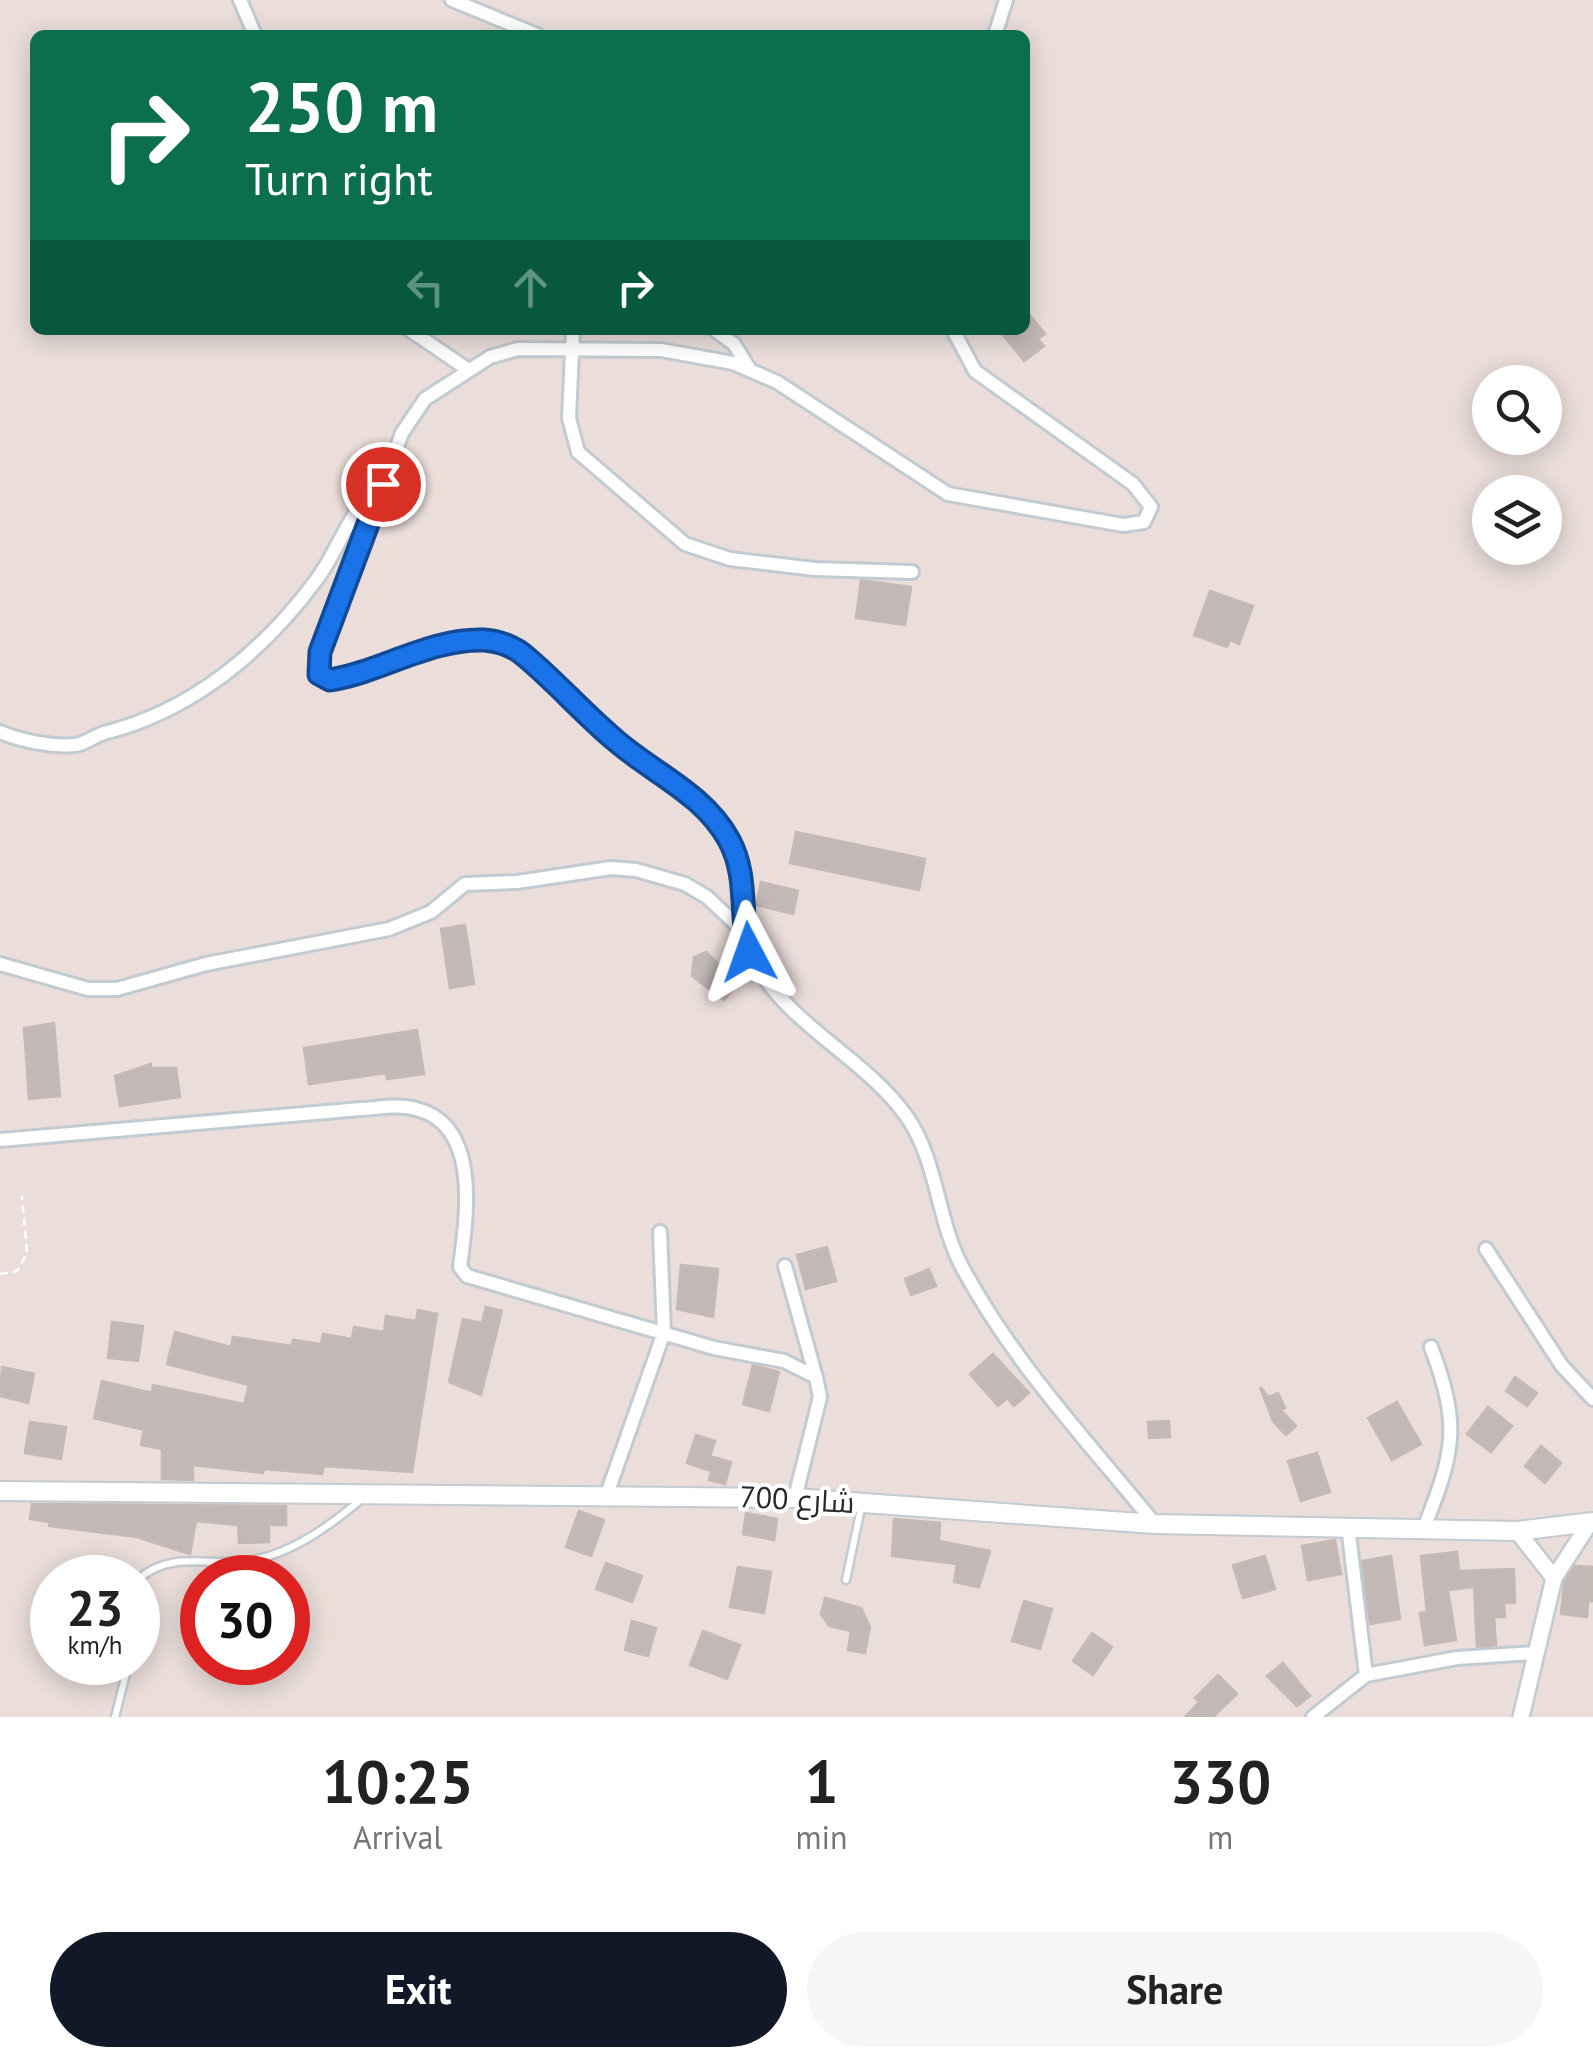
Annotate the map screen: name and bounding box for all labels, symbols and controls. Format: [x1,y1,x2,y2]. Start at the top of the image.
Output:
text: 250 m [245,61,438,151]
icon: right [80,70,210,200]
text: Turn right [245,149,433,207]
icon: left [398,260,453,315]
icon: ahead [503,260,558,315]
icon: right [608,260,663,315]
map controls [1472,365,1562,565]
button: search [1472,365,1562,455]
pin [341,442,426,527]
icon: arrive [356,457,411,512]
button: layers [1472,475,1562,565]
position arrow [697,900,801,1004]
street label: شارع 700 [738,1476,856,1523]
speed limit sign: 30 [180,1555,310,1685]
text: 23 [67,1575,123,1640]
text: km/h [68,1629,122,1661]
text: 10:25 [322,1742,474,1820]
text: 1 [805,1742,839,1820]
text: 330 [1169,1742,1271,1820]
text: Arrival [353,1816,443,1858]
text: min [796,1816,848,1858]
text: m [1207,1816,1233,1858]
button: Exit [50,1932,787,2047]
button: Share [807,1932,1543,2047]

